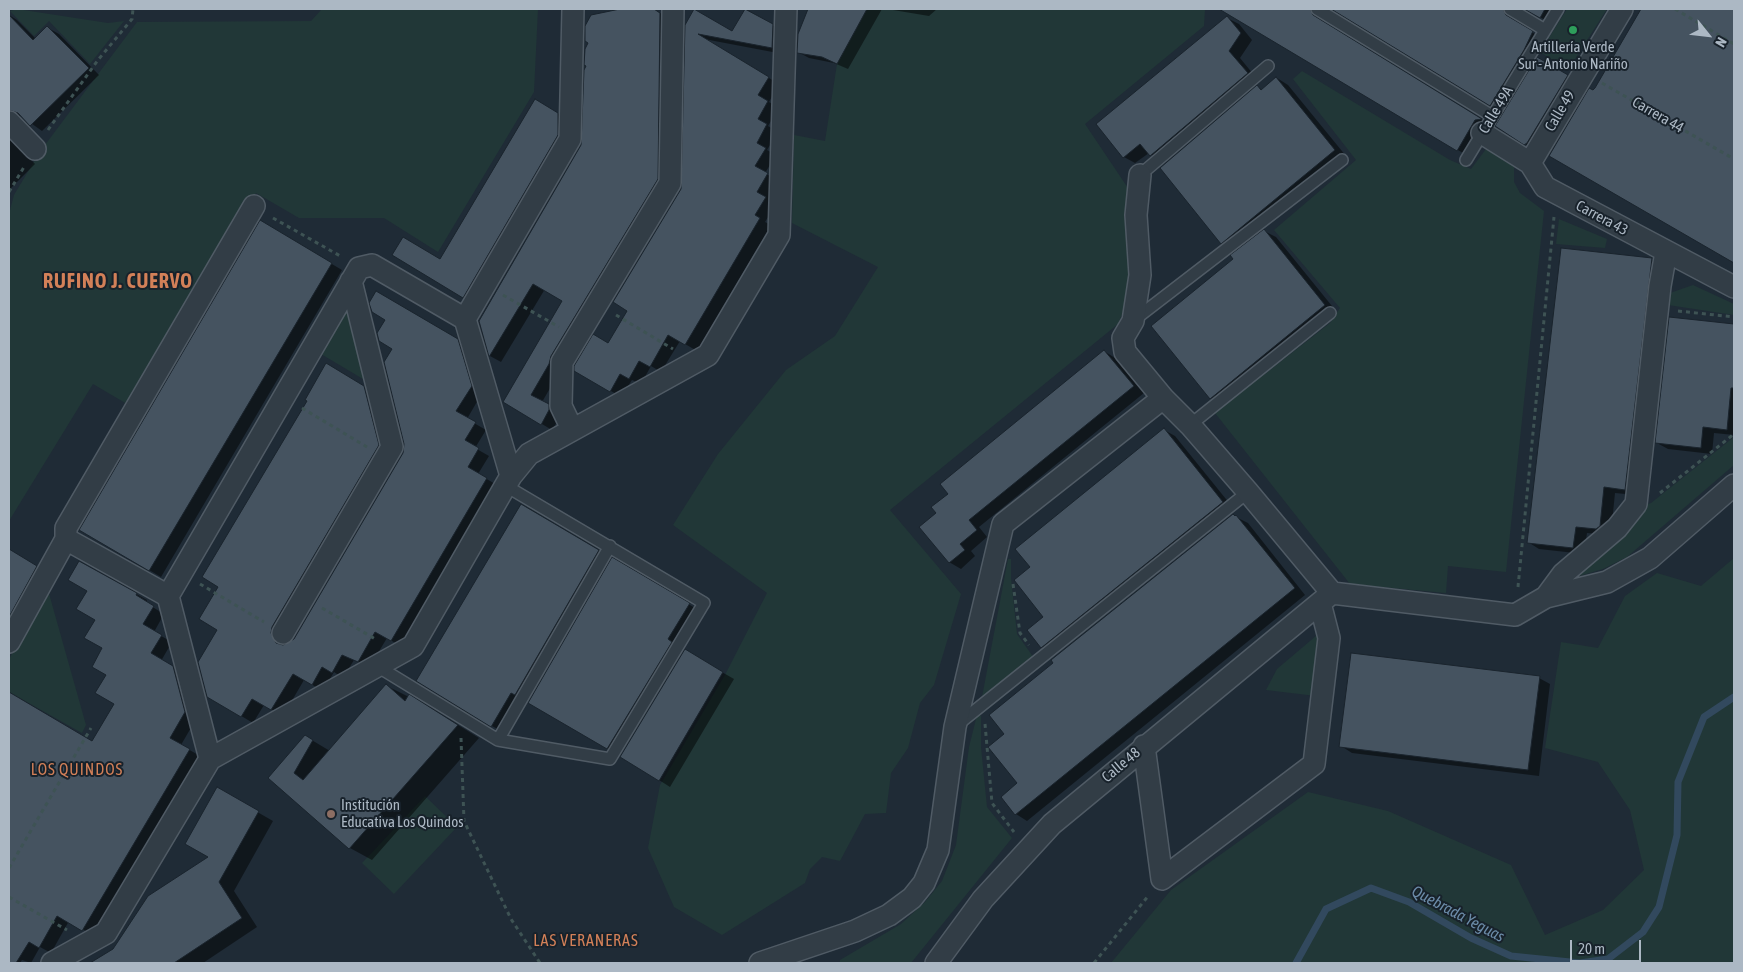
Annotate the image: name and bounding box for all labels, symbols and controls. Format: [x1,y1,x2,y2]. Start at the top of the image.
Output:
north arrow [1683,10,1733,60]
marker: Artillería Verde Sur - Antonio Nariño [1567,24,1579,36]
text: N [1712,35,1730,50]
place label: Artillería Verde Sur - Antonio Nariño [1518,38,1628,73]
street label: Calle 49A [1475,83,1517,137]
street label: Calle 49 [1541,87,1579,135]
street label: Carrera 44 [1629,93,1687,137]
street label: Carrera 43 [1573,197,1631,239]
district label: RUFINO J. CUERVO [41,270,195,294]
street label: Calle 48 [1098,744,1144,786]
district label: LOS QUINDOS [29,760,125,780]
place label: Institución Educativa Los Quindos [341,796,463,831]
marker: Institución Educativa Los Quindos [325,808,337,820]
water label: Quebrada Yeguas [1408,882,1508,946]
scale bar [1573,930,1644,962]
district label: LAS VERANERAS [532,931,640,951]
text: 20 m [1578,940,1605,957]

